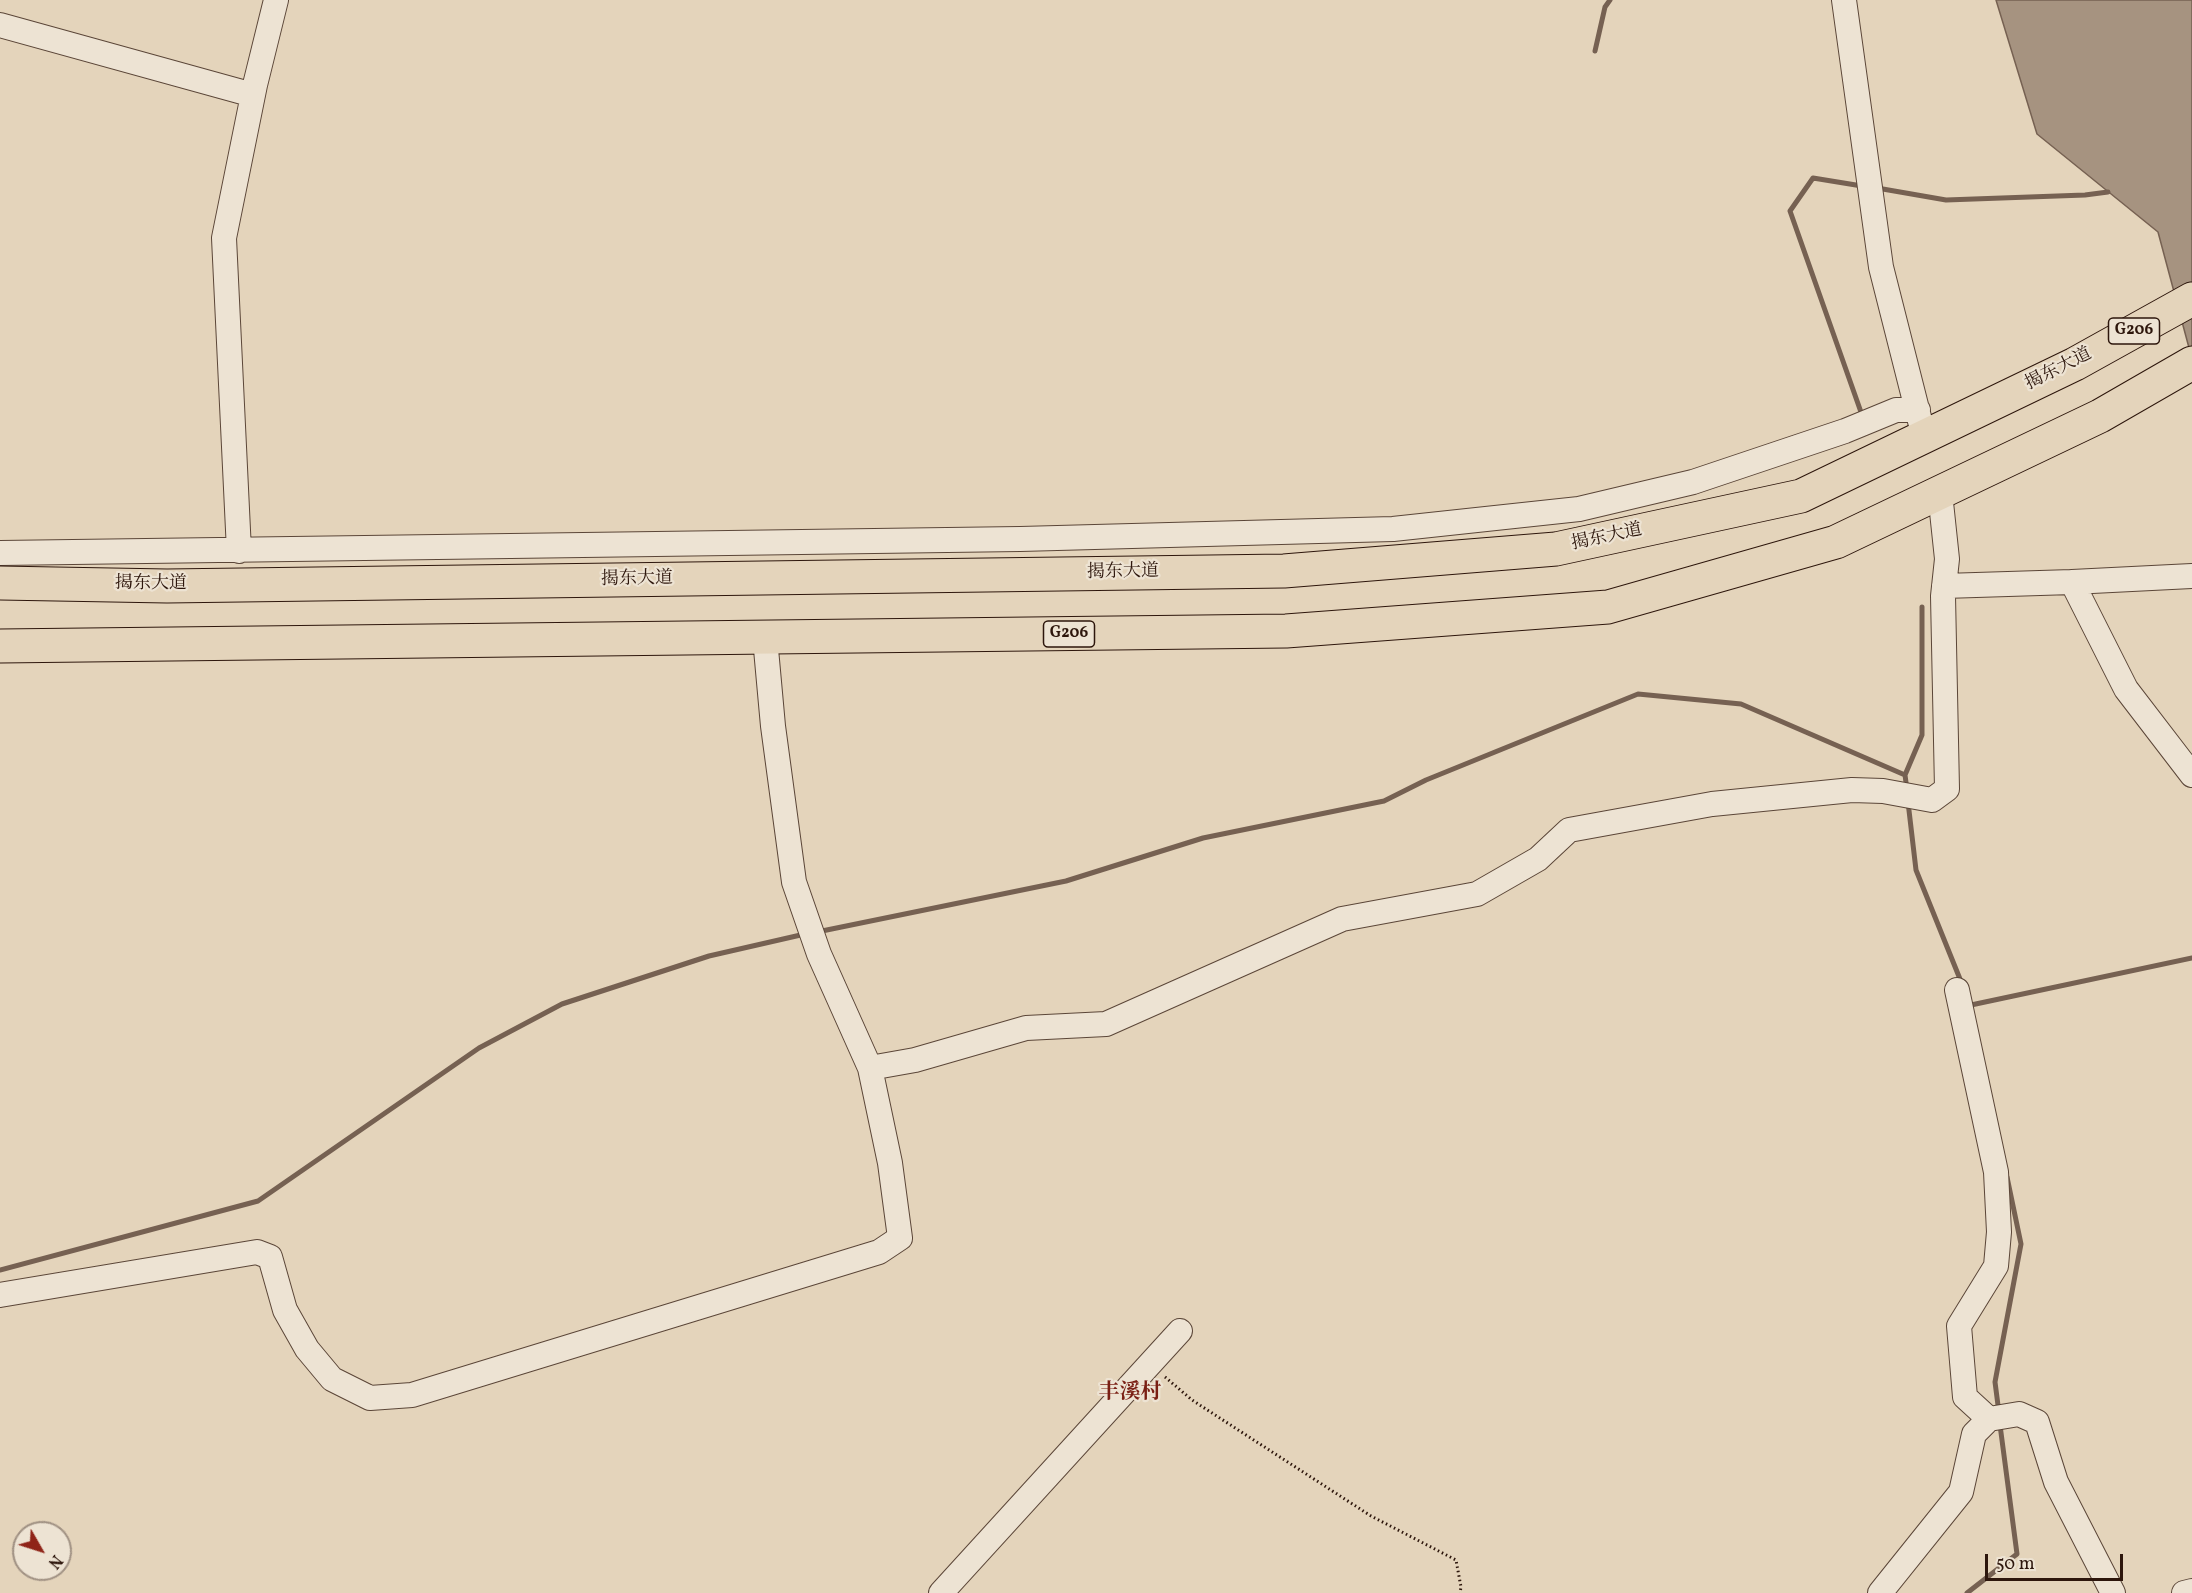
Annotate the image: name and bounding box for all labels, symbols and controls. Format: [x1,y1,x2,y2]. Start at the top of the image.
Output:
road number: G206 [2108,318,2160,344]
street label: 揭东大道 [2022,344,2096,396]
street label: 揭东大道 [1570,520,1644,556]
street label: 揭东大道 [1087,562,1159,584]
street label: 揭东大道 [601,569,673,591]
street label: 揭东大道 [115,574,187,596]
road number: G206 [1044,621,1094,647]
district label: 丰溪村 [1099,1381,1161,1407]
north arrow [12,1521,72,1581]
scale bar [1988,1542,2126,1580]
text: N [42,1550,67,1573]
text: 50 m [1996,1552,2035,1577]

